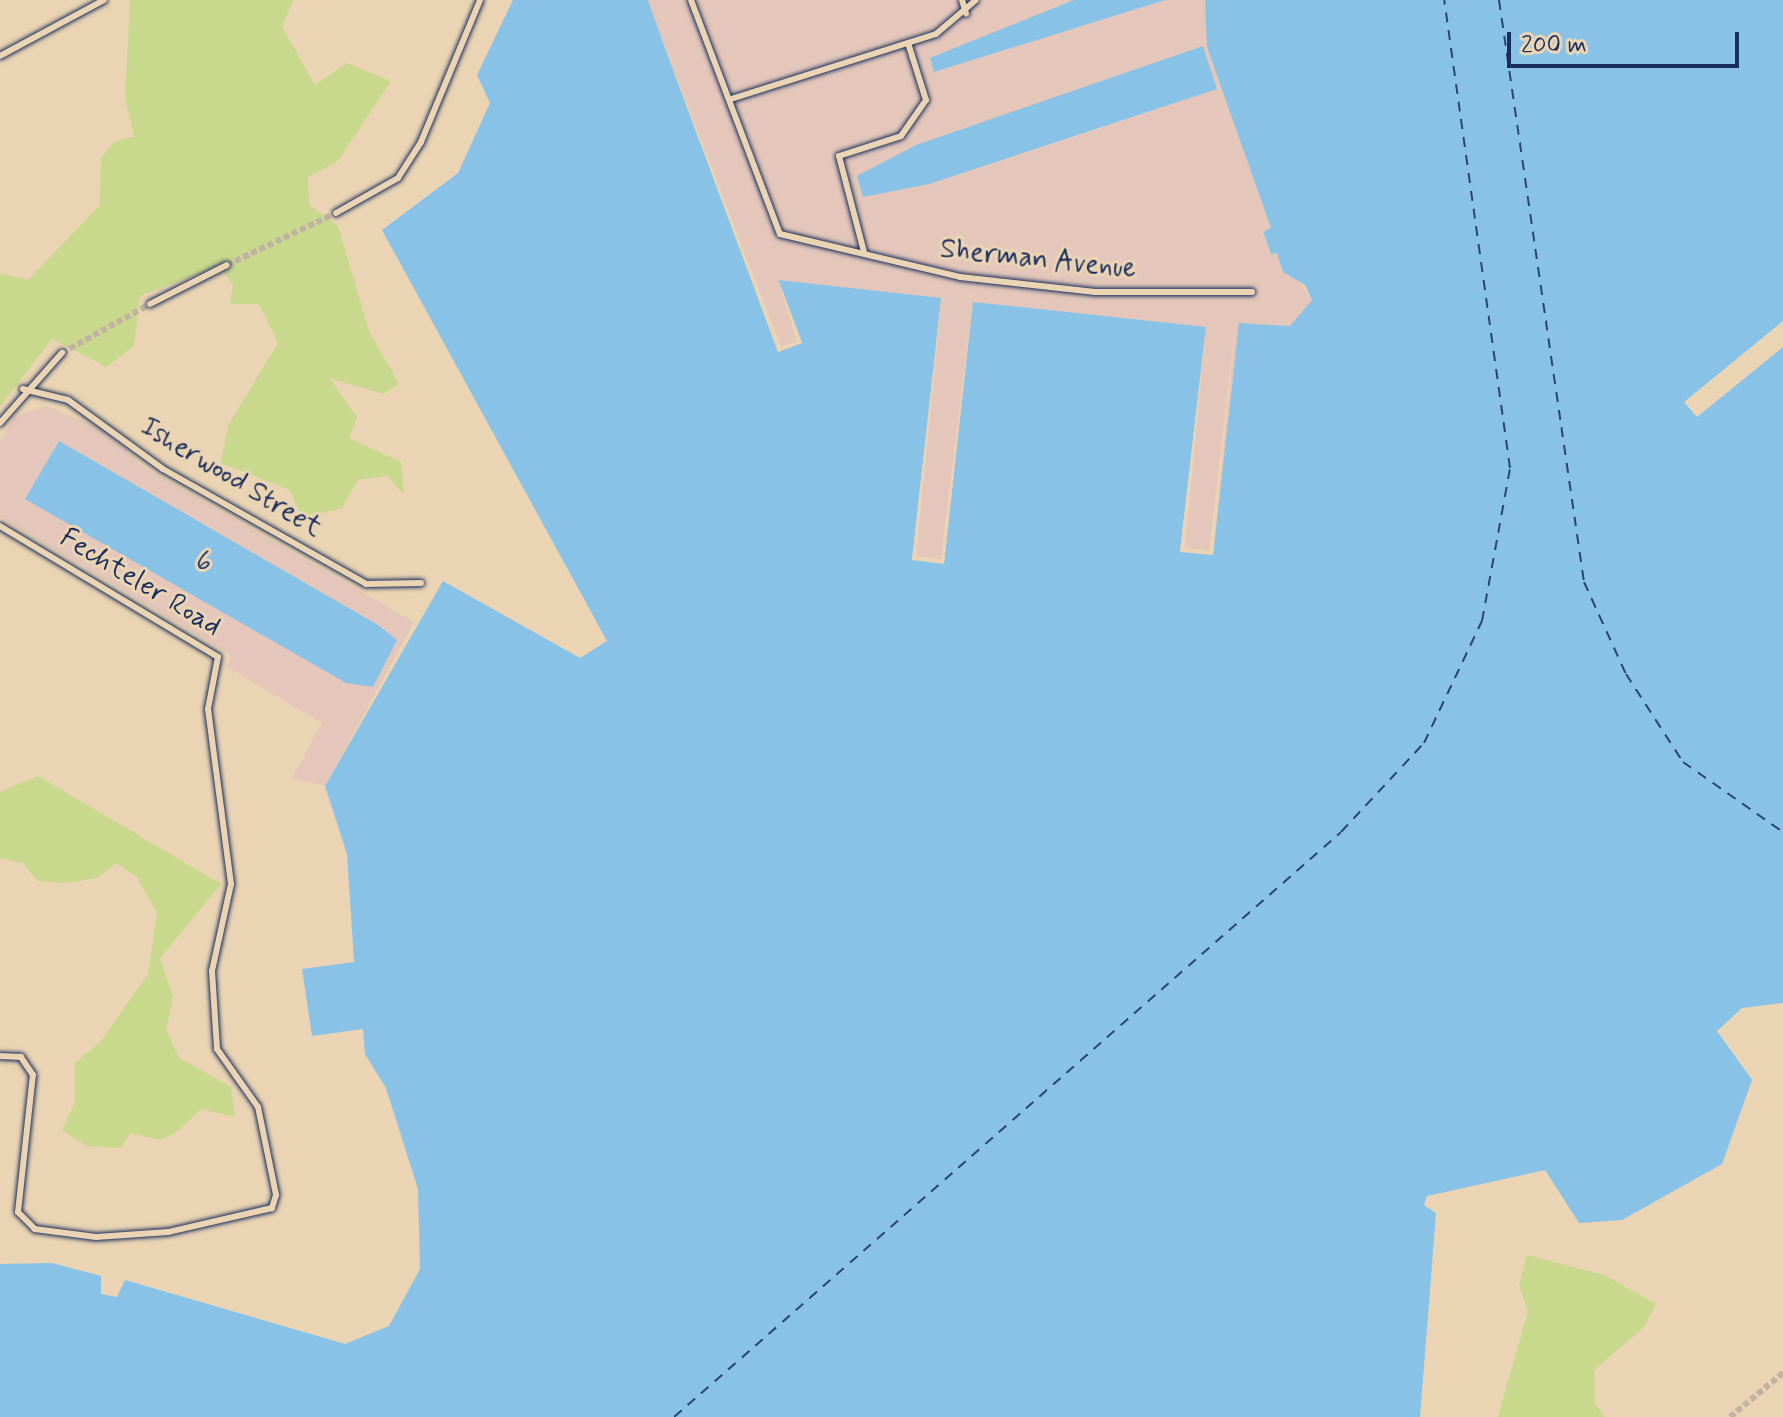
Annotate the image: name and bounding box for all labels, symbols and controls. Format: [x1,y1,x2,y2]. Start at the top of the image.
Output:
scale bar [1511,16,1743,66]
text: 200 m [1521,30,1587,61]
street label: Sherman Avenue [935,233,1141,287]
street label: Isherwood Street [134,411,328,545]
street label: Fechteler Road [53,522,227,644]
water label: 6 [194,544,210,580]

